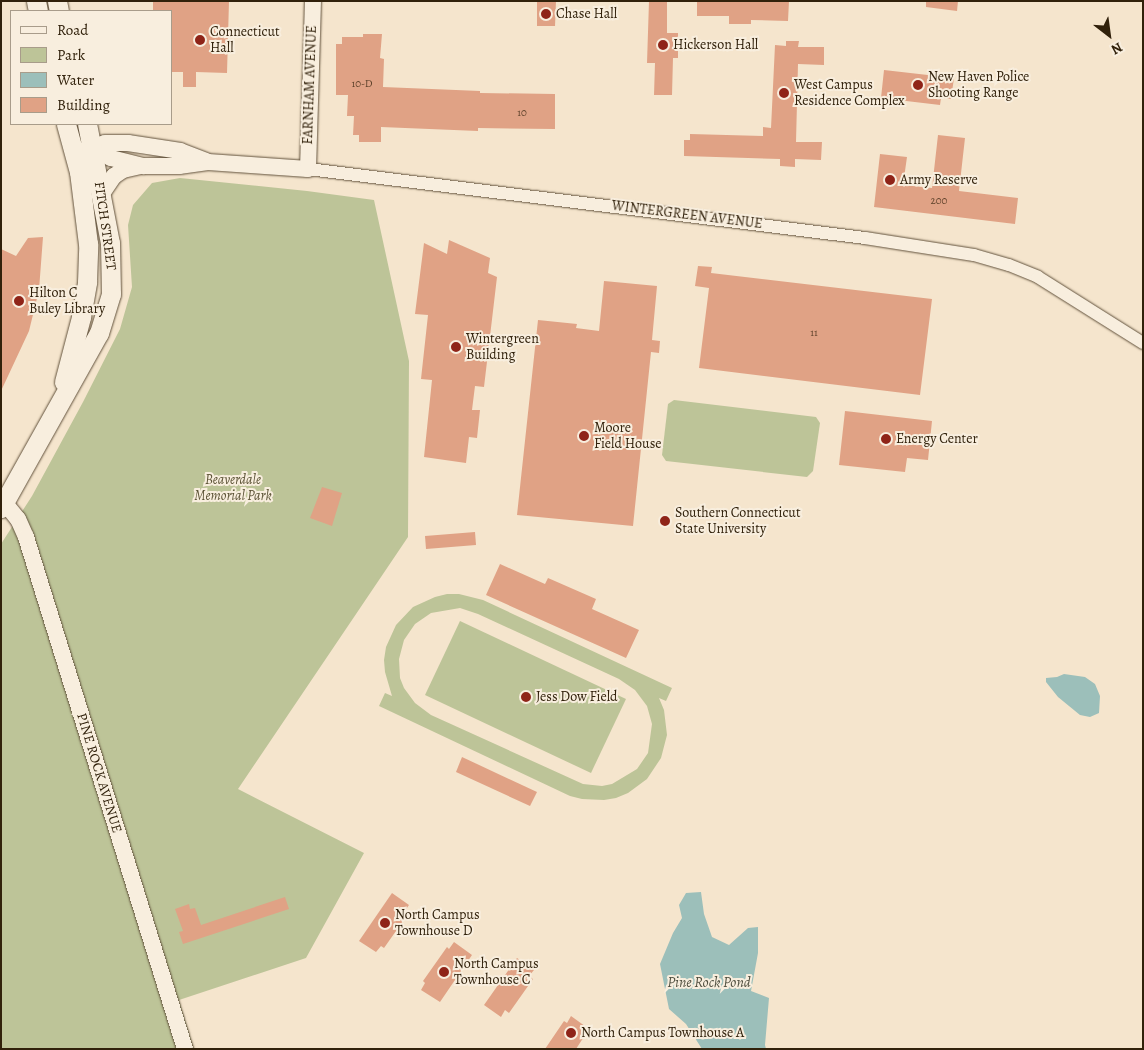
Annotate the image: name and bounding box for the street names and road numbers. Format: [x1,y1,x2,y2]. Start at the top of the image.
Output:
street label: FARNHAM AVENUE [300,25,320,145]
street label: FITCH STREET [90,181,120,271]
street label: WINTERGREEN AVENUE [611,197,763,233]
street label: PINE ROCK AVENUE [73,711,125,835]

